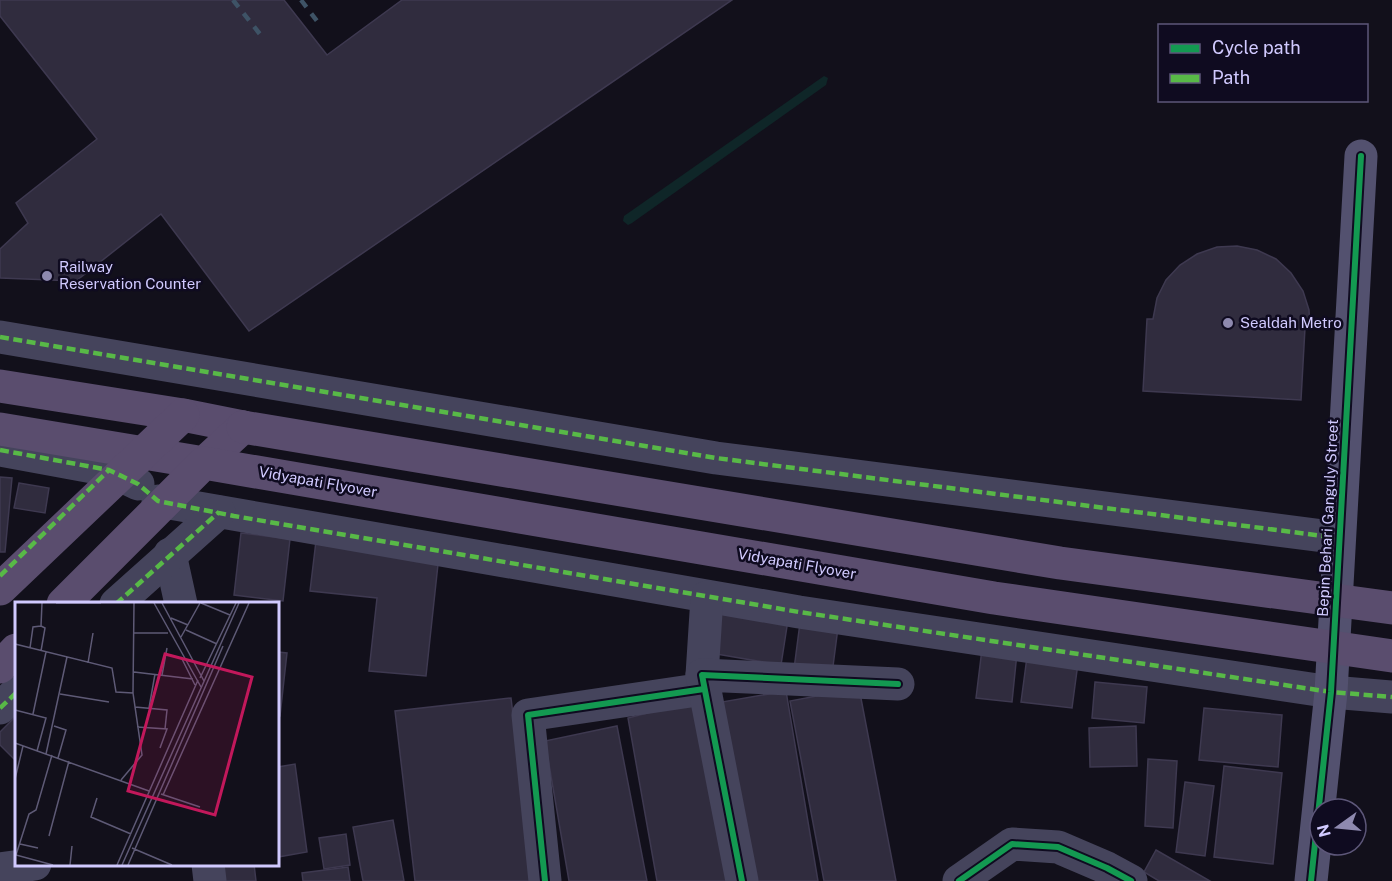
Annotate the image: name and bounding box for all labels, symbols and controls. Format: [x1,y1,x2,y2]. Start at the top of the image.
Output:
legend [1158,24,1368,102]
text: Cycle path [1212,37,1301,58]
text: Path [1212,67,1250,88]
place label: Railway Reservation Counter [59,258,201,292]
marker: Railway Reservation Counter [40,269,54,283]
place label: Sealdah Metro [1240,314,1342,331]
marker: Sealdah Metro [1221,316,1235,330]
street label: Bepin Behari Ganguly Street [1314,419,1341,617]
street label: Vidyapati Flyover [258,463,379,500]
street label: Vidyapati Flyover [737,545,858,582]
inset map [15,602,279,866]
north arrow [1308,797,1368,857]
text: N [1313,822,1335,839]

